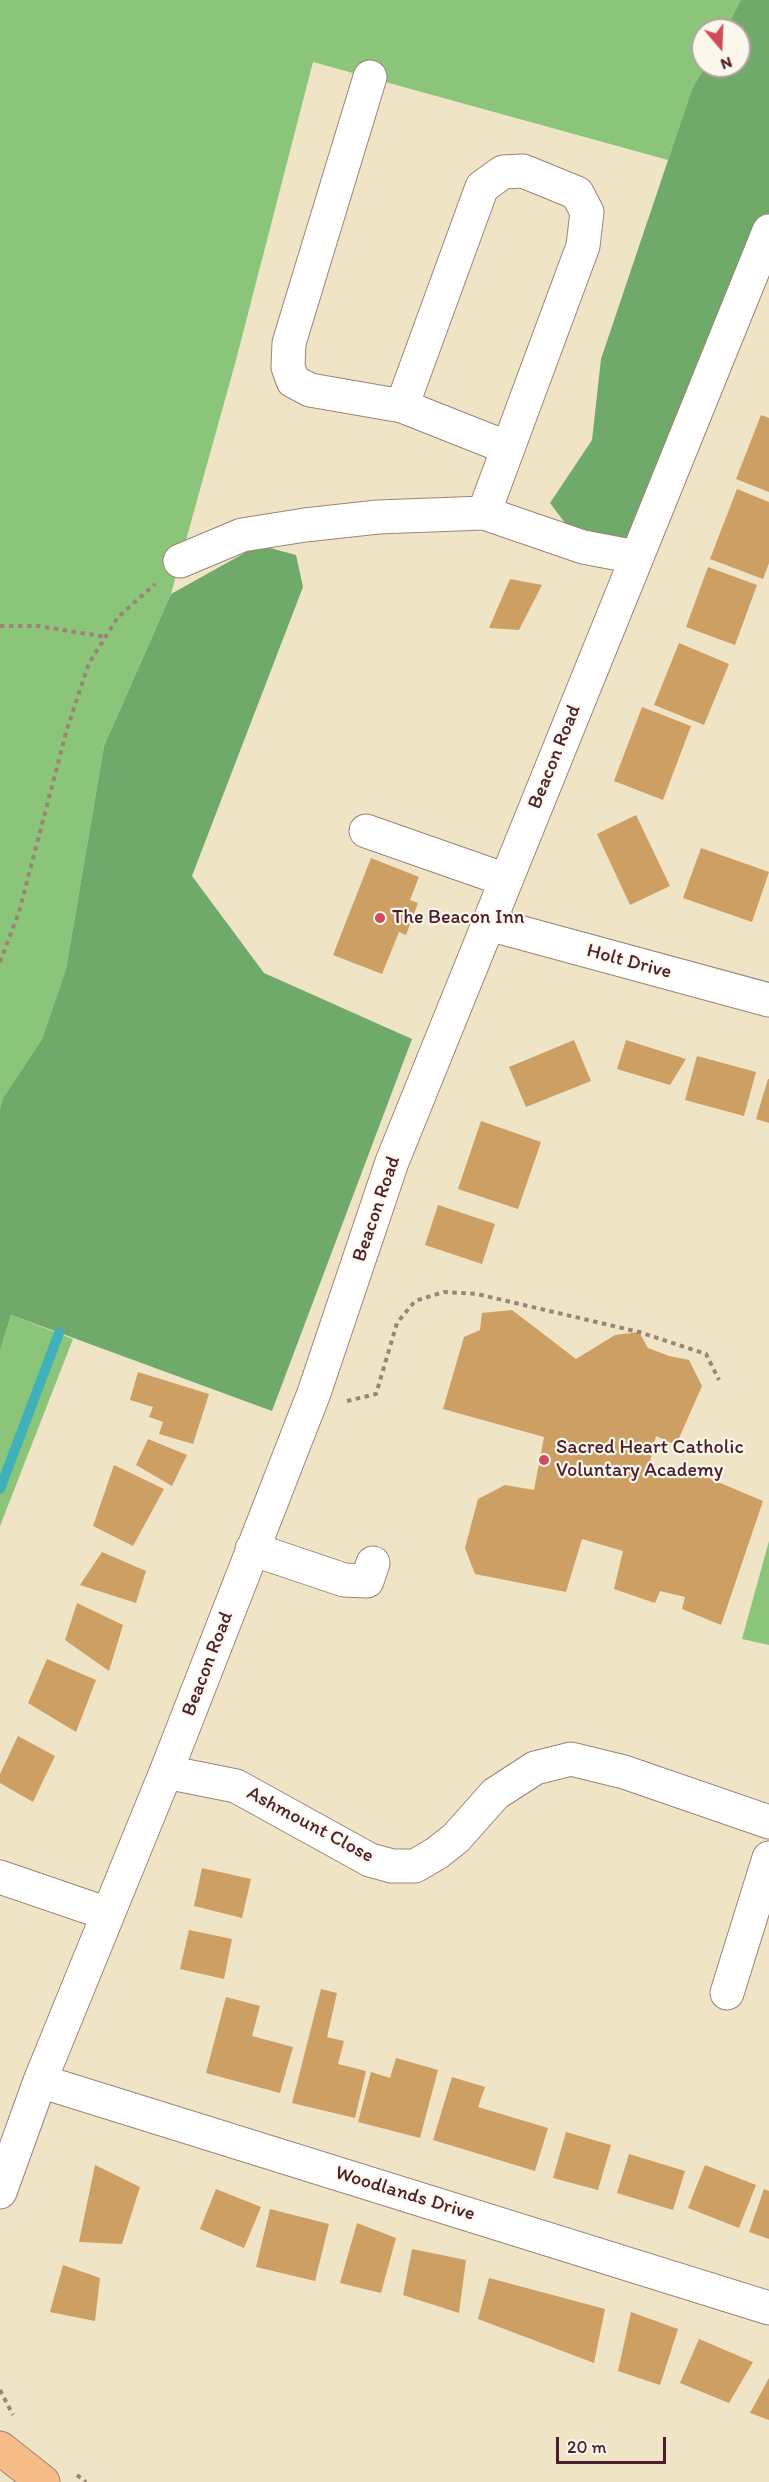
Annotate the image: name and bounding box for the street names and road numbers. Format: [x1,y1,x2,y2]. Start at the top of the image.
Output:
street label: Beacon Road [523,701,587,813]
street label: Holt Drive [584,939,674,985]
street label: Beacon Road [348,1153,406,1265]
street label: Beacon Road [177,1608,239,1720]
street label: Ashmount Close [242,1781,378,1869]
street label: Woodlands Drive [332,2161,478,2227]

